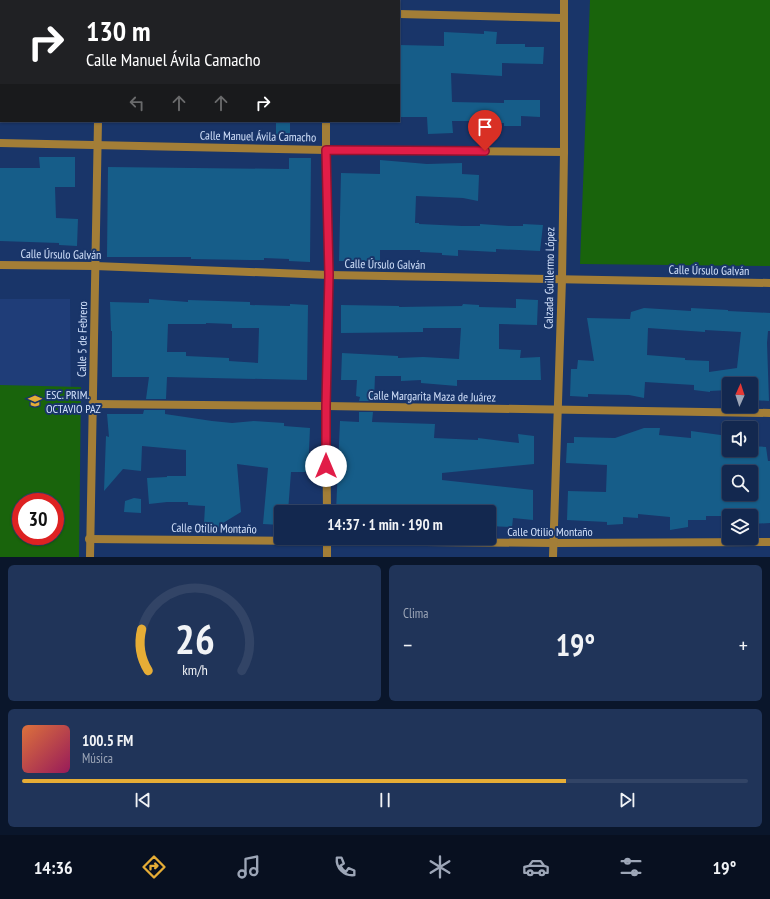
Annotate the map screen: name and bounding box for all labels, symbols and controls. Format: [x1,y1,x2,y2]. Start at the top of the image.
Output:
text: 130 m [86,12,150,49]
icon: right [20,16,72,68]
text: Calle Manuel Ávila Camacho [86,48,260,71]
icon: left [126,92,148,114]
icon: ahead [168,92,190,114]
icon: ahead [210,92,232,114]
icon: right [252,92,274,114]
pin [468,110,502,151]
icon: arrive [474,116,496,138]
street label: Calle Manuel Ávila Camacho [200,127,316,145]
street label: Calzada Guillermo López [541,227,557,329]
street label: Calle Úrsulo Galván [20,246,102,262]
street label: Calle Úrsulo Galván [344,256,426,272]
street label: Calle Úrsulo Galván [668,262,750,278]
street label: Calle 5 de Febrero [74,301,90,377]
north arrow [722,377,758,413]
map controls [722,377,758,545]
place label: ESC. PRIM. OCTAVIO PAZ [46,387,101,416]
street label: Calle Margarita Maza de Juárez [368,387,496,405]
school or university icon: ESC. PRIM. OCTAVIO PAZ [27,393,43,409]
button: sound [722,421,758,457]
position arrow [305,445,347,487]
button: search [722,465,758,501]
speed limit sign: 30 [12,493,64,545]
button: layers [722,509,758,545]
text: 14:37 · 1 min · 190 m [327,515,443,534]
street label: Calle Otilio Montaño [171,520,257,536]
street label: Calle Otilio Montaño [507,524,593,539]
text: Clima [403,605,428,622]
text: 26 [175,612,214,665]
text: 19° [556,625,595,664]
text: − [403,631,412,659]
text: + [739,631,748,659]
text: km/h [182,660,207,679]
text: 100.5 FM [82,731,133,750]
text: Música [82,750,113,767]
icon: previous [132,789,154,811]
icon: pause [374,789,396,811]
icon: next [616,789,638,811]
icon: directions [140,853,168,881]
icon: music [235,853,263,881]
icon: phone [331,853,359,881]
icon: climate [426,853,454,881]
icon: car [522,853,550,881]
icon: filters [617,853,645,881]
text: 14:36 [34,856,73,879]
text: 19° [712,856,736,879]

